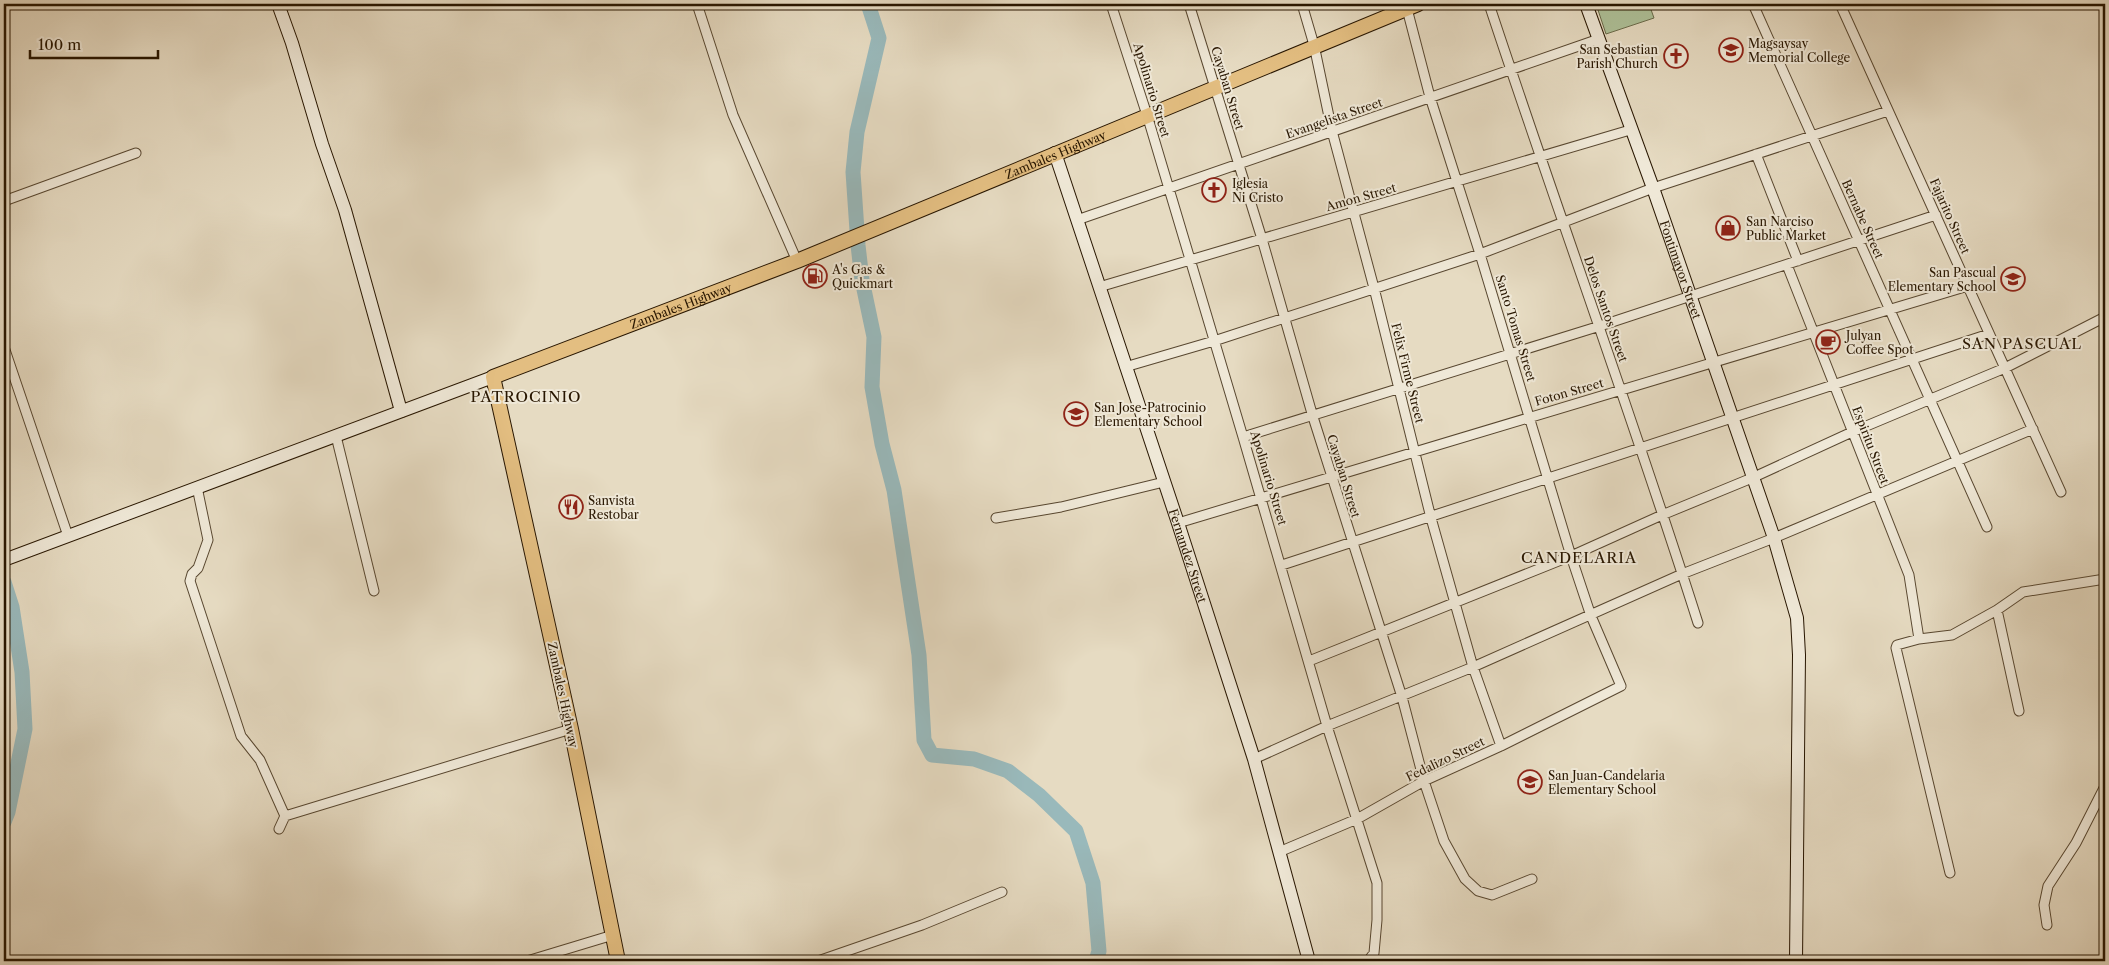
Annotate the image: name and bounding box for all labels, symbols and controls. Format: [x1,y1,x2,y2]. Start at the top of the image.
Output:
scale bar [30,28,158,60]
text: 100 m [38,35,81,54]
place label: Magsaysay Memorial College [1748,36,1851,65]
school or university icon: Magsaysay Memorial College [1718,37,1744,63]
street label: Apolinario Street [1130,40,1174,140]
place label: San Sebastian Parish Church [1576,42,1658,71]
church icon: San Sebastian Parish Church [1663,43,1689,69]
street label: Cayaban Street [1208,45,1248,132]
street label: Evangelista Street [1284,94,1385,142]
street label: Zambales Highway [1002,127,1108,182]
place label: Iglesia Ni Cristo [1232,176,1283,205]
street label: Fajarito Street [1927,176,1974,257]
church icon: Iglesia Ni Cristo [1201,177,1227,203]
street label: Bernabe Street [1839,177,1887,262]
street label: Amon Street [1323,180,1398,214]
place label: San Narciso Public Market [1746,214,1827,243]
shop icon: San Narciso Public Market [1715,215,1741,241]
street label: Fontimayor Street [1657,218,1705,321]
street label: Delos Santos Street [1581,254,1631,365]
place label: A's Gas & Quickmart [831,262,894,291]
fuel station icon: A's Gas & Quickmart [802,263,828,289]
place label: San Pascual Elementary School [1888,265,1996,294]
school or university icon: San Pascual Elementary School [2000,266,2026,292]
street label: Santo Tomas Street [1493,273,1540,384]
street label: Zambales Highway [628,279,734,332]
street label: Felix Firme Street [1388,321,1428,425]
place label: Julyan Coffee Spot [1844,328,1914,357]
cafe icon: Julyan Coffee Spot [1815,329,1841,355]
district label: SAN PASCUAL [1962,334,2082,353]
street label: Foton Street [1533,375,1606,409]
district label: PATROCINIO [470,387,582,406]
place label: San Jose-Patrocinio Elementary School [1094,400,1206,429]
school or university icon: San Jose-Patrocinio Elementary School [1063,401,1089,427]
street label: Espiritu Street [1849,404,1893,487]
street label: Apolinario Street [1247,428,1291,528]
street label: Cayaban Street [1324,433,1364,520]
place label: Sanvista Restobar [588,493,639,522]
restaurant icon: Sanvista Restobar [558,494,584,520]
street label: Fernandez Street [1166,506,1211,605]
district label: CANDELARIA [1521,548,1637,567]
street label: Zambales Highway [544,641,582,750]
street label: Fedalizo Street [1403,733,1487,785]
place label: San Juan-Candelaria Elementary School [1548,768,1666,797]
school or university icon: San Juan-Candelaria Elementary School [1517,769,1543,795]

